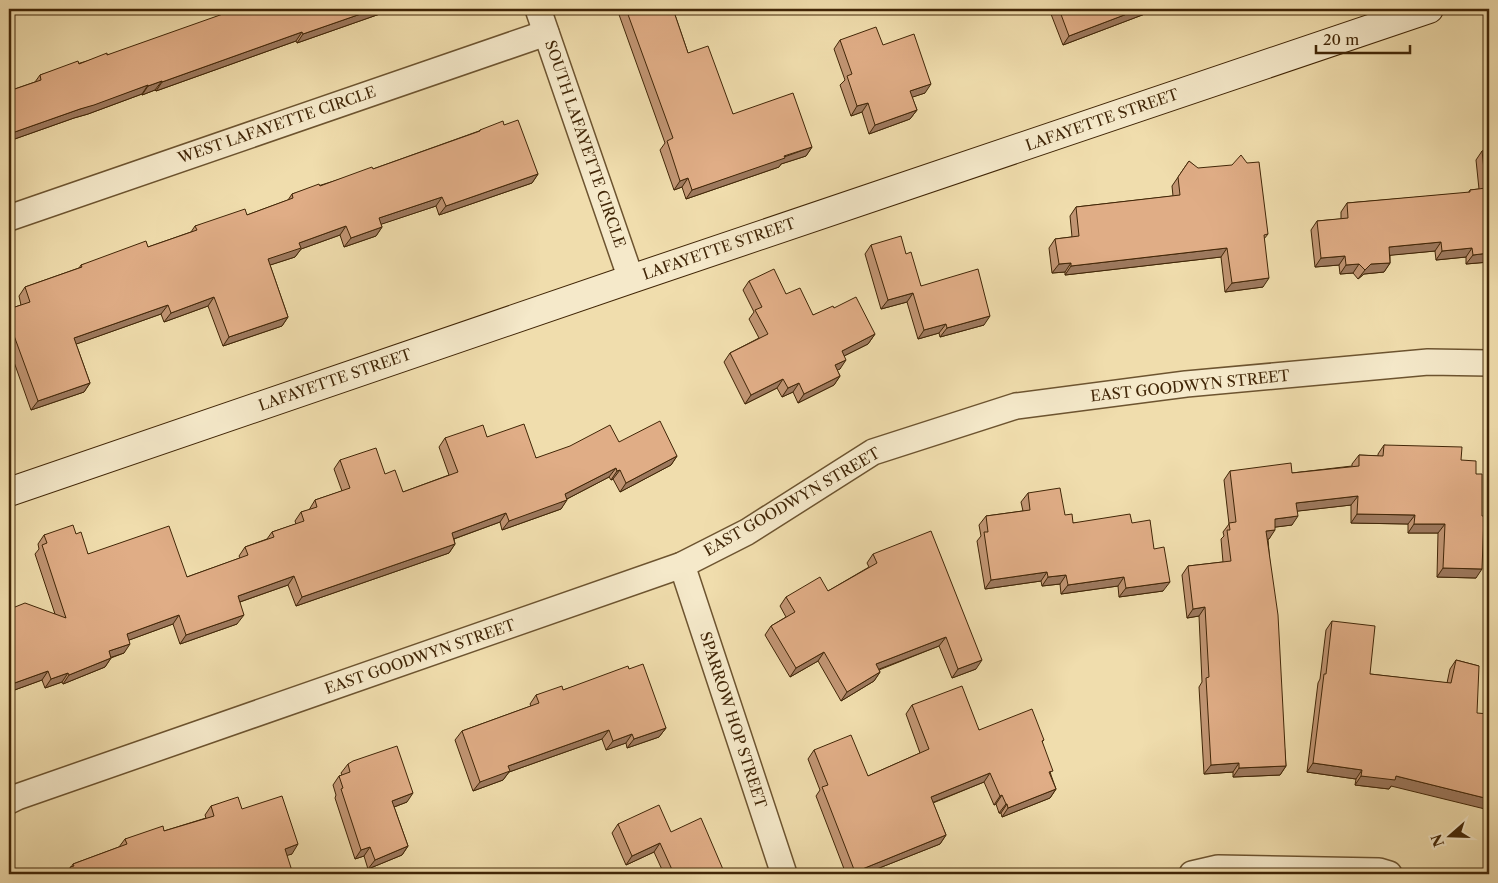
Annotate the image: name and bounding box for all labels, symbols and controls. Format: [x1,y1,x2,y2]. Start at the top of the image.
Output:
scale bar [1316,22,1409,54]
text: 20 m [1323,30,1359,49]
street label: SOUTH LAFAYETTE CIRCLE [541,38,630,250]
street label: WEST LAFAYETTE CIRCLE [175,82,378,168]
street label: LAFAYETTE STREET [1023,84,1182,155]
street label: LAFAYETTE STREET [640,213,799,284]
street label: LAFAYETTE STREET [256,344,415,415]
street label: EAST GOODWYN STREET [1089,366,1291,405]
street label: EAST GOODWYN STREET [700,443,884,560]
street label: EAST GOODWYN STREET [322,615,518,698]
street label: SPARROW HOP STREET [696,629,771,811]
north arrow [1426,810,1476,860]
text: N [1427,832,1448,849]

